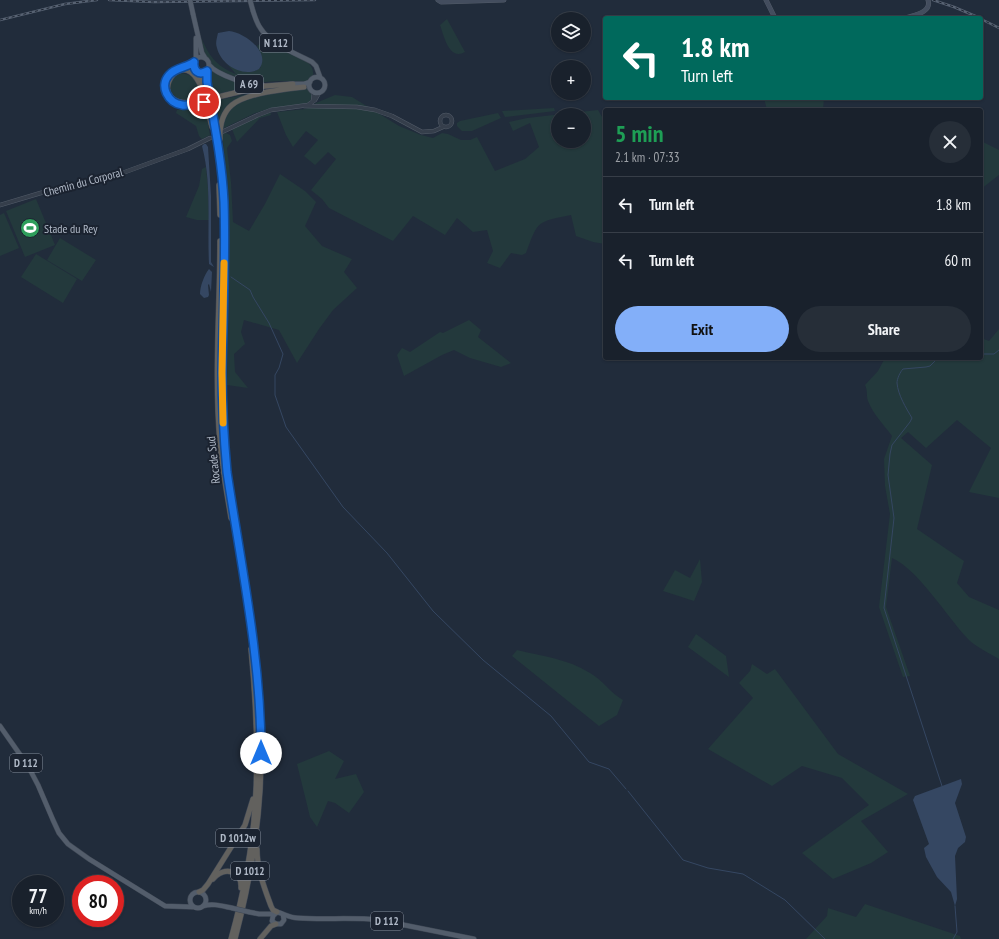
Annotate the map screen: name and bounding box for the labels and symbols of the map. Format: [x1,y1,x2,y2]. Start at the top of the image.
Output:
road number: N 112 [260,34,292,52]
road number: A 69 [235,75,263,93]
pin [187,85,221,119]
street label: Chemin du Corporal [42,164,125,200]
sports icon: Stade du Rey [19,217,41,239]
place label: Stade du Rey [44,221,98,236]
street label: Rocade Sud [203,435,223,485]
position arrow [240,732,282,774]
road number: D 112 [10,754,42,772]
road number: D 1012w [216,829,260,847]
road number: D 1012 [231,862,269,880]
speed limit sign: 80 [72,875,124,927]
road number: D 112 [371,912,403,930]

